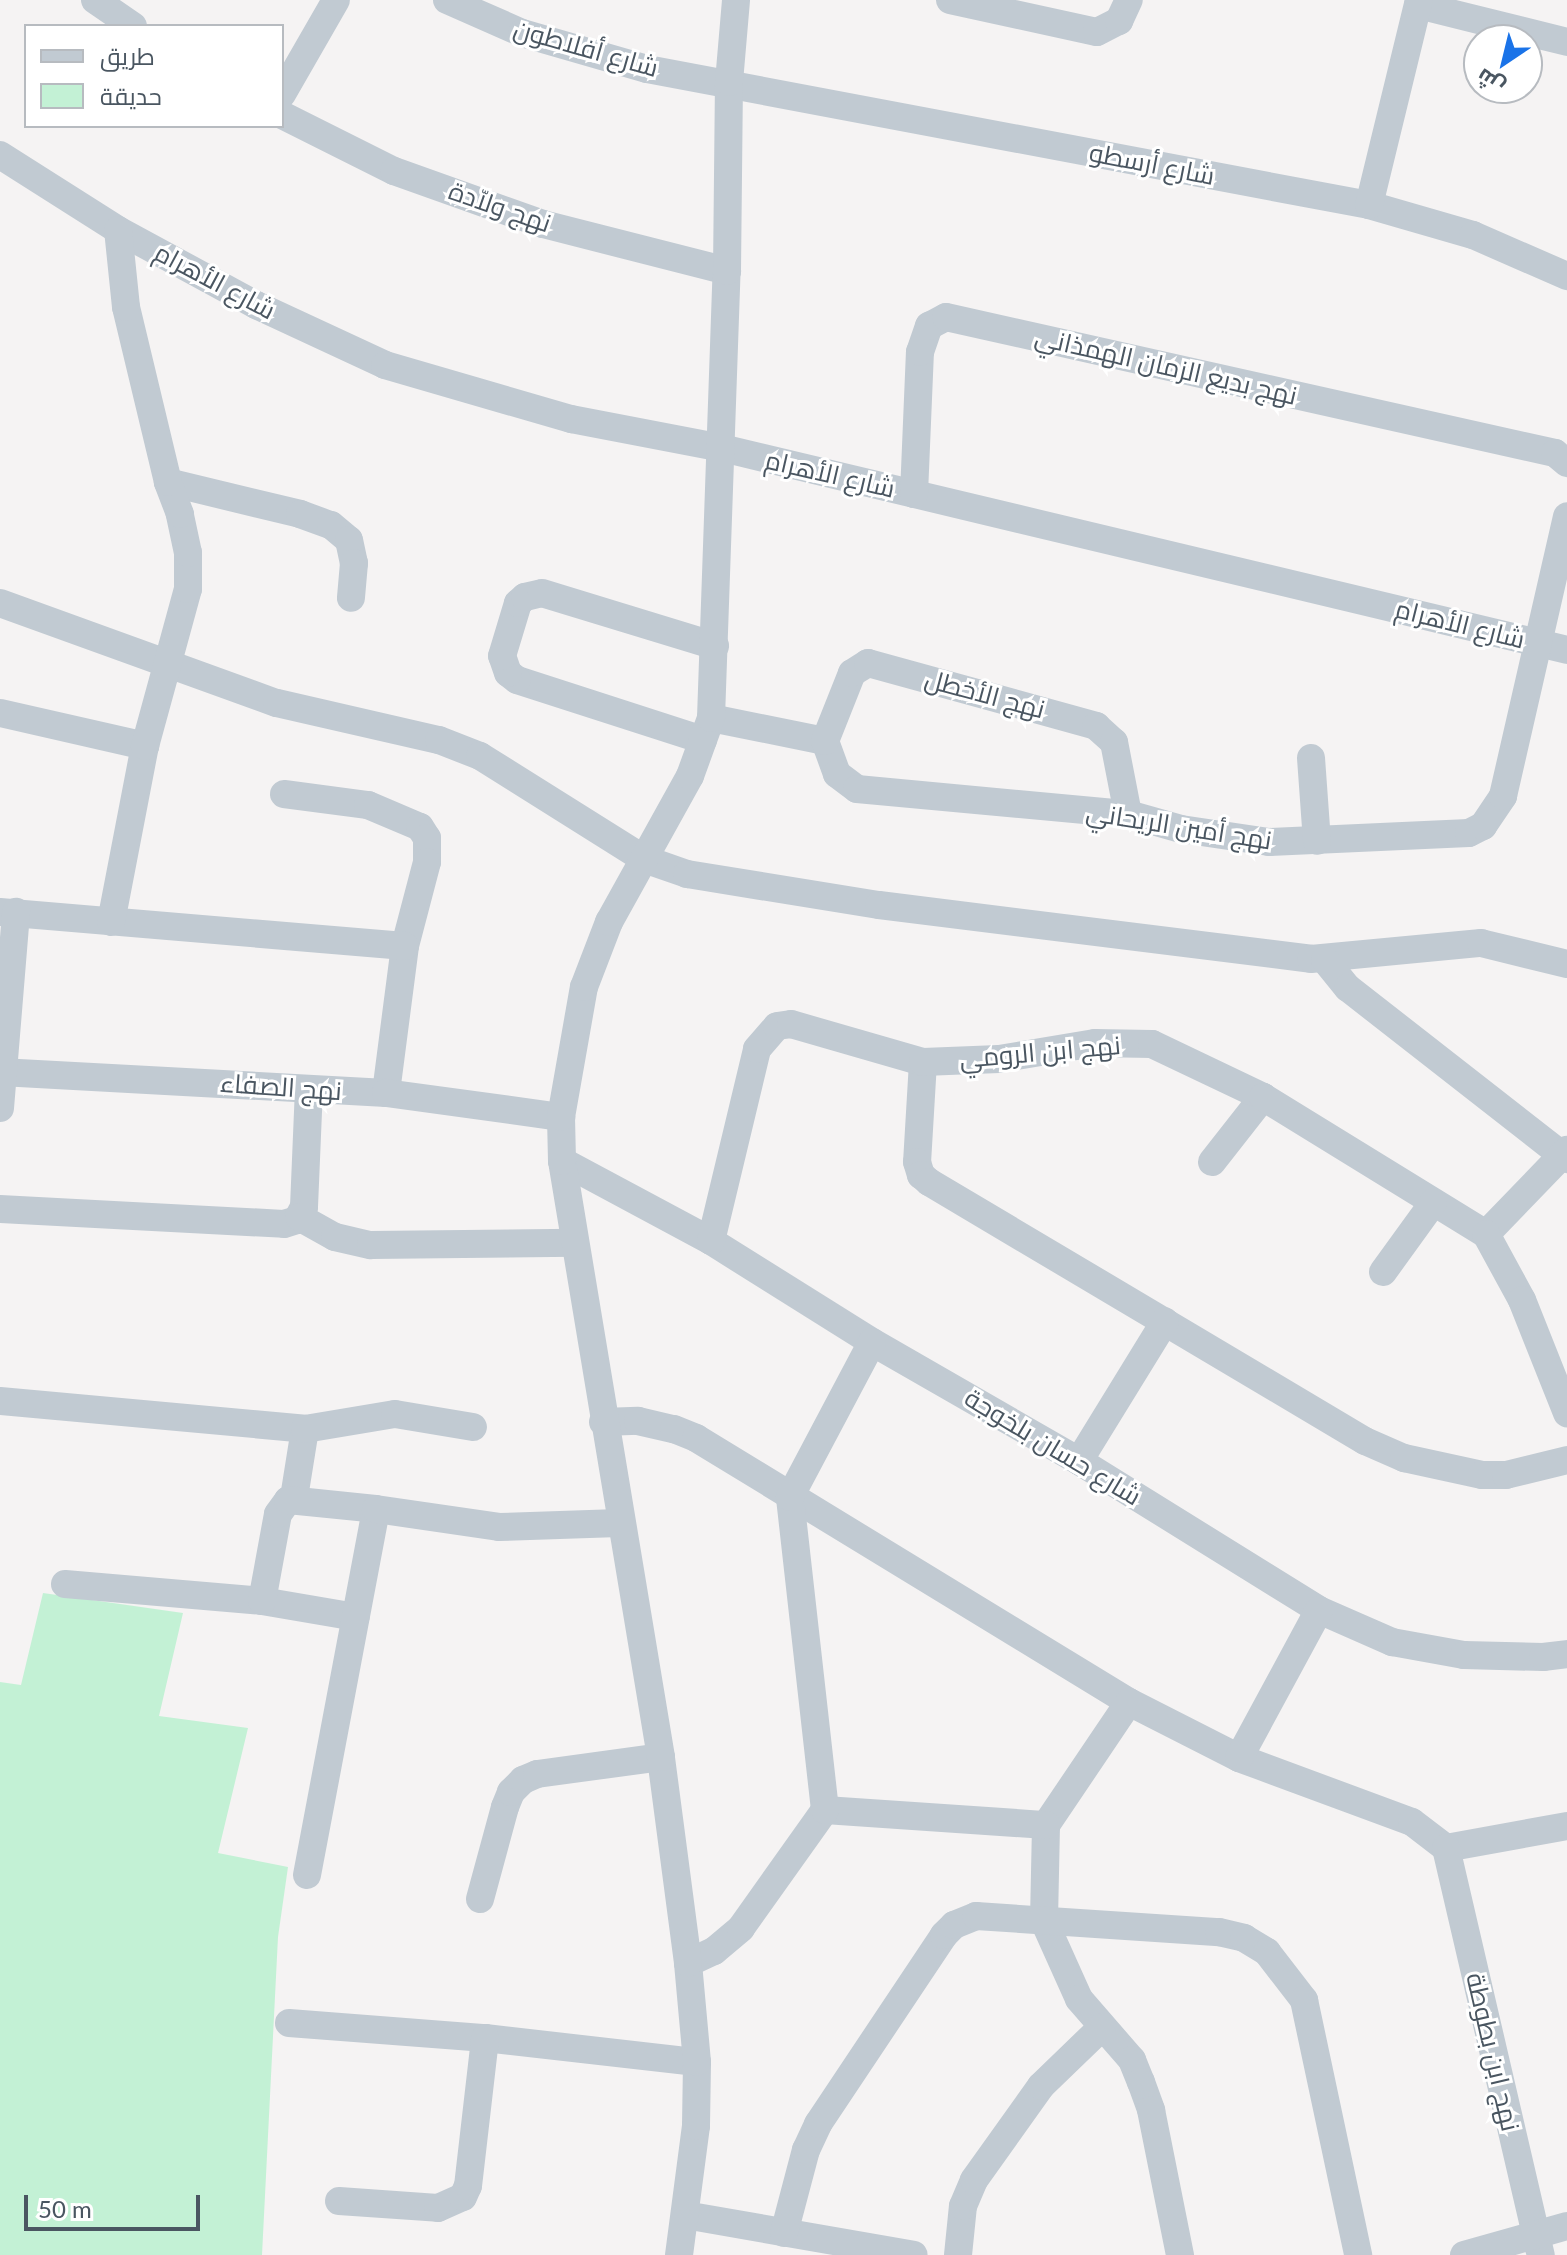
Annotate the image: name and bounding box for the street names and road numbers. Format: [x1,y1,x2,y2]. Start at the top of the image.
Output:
street label: شارع أفلاطون [510,12,662,84]
street label: شارع أرسطو [1087,137,1217,191]
street label: نهج ولاّدة [445,175,555,239]
street label: شارع الأهرام [149,236,281,326]
street label: نهج بديع الزمان الهمذاني [1032,321,1300,411]
street label: شارع الأهرام [762,444,898,504]
street label: شارع الأهرام [1392,593,1528,655]
street label: نهج الأخطل [922,663,1048,725]
street label: نهج أمين الريحاني [1084,796,1274,856]
street label: نهج ابن الرومي [958,1029,1122,1075]
street label: نهج الصفاء [219,1067,343,1107]
street label: شارع حسان بلخوجة [959,1382,1147,1512]
street label: نهج ابن بطوطة [1460,1970,1526,2134]

